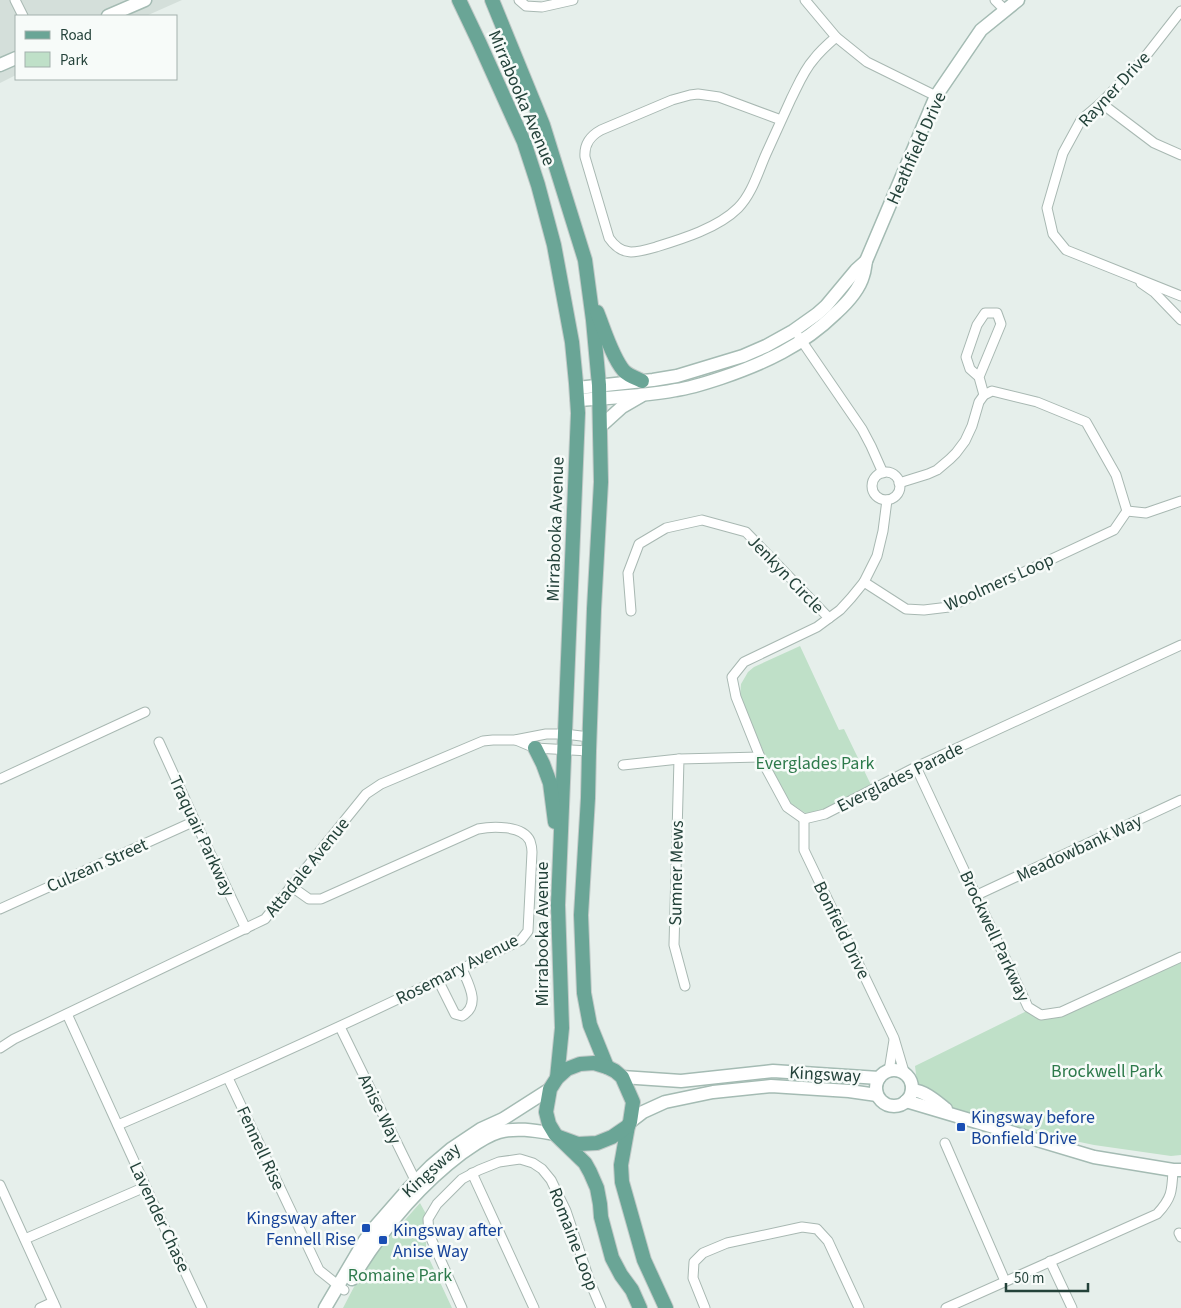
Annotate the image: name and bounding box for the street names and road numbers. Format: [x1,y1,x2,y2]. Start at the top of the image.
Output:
street label: Mirrabooka Avenue [482,27,561,170]
street label: Rayner Drive [1073,46,1156,133]
street label: Heathfield Drive [880,88,952,209]
street label: Mirrabooka Avenue [540,456,571,602]
street label: Jenkyn Circle [742,529,830,619]
street label: Woolmers Loop [940,547,1058,618]
street label: Everglades Parade [833,736,968,819]
street label: Traquair Parkway [163,772,241,901]
street label: Meadowbank Way [1012,808,1147,889]
street label: Attadale Avenue [259,812,355,922]
street label: Sumner Mews [663,820,690,926]
street label: Culzean Street [43,832,152,899]
street label: Mirrabooka Avenue [530,861,555,1007]
street label: Brockwell Parkway [953,867,1036,1006]
street label: Bonfield Drive [807,877,876,983]
street label: Rosemary Avenue [392,928,523,1011]
street label: Kingsway [789,1060,862,1089]
street label: Anise Way [352,1070,408,1149]
street label: Fennell Rise [230,1102,291,1194]
street label: Kingsway [396,1137,467,1204]
street label: Lavender Chase [123,1158,196,1277]
street label: Romaine Loop [542,1184,605,1294]

